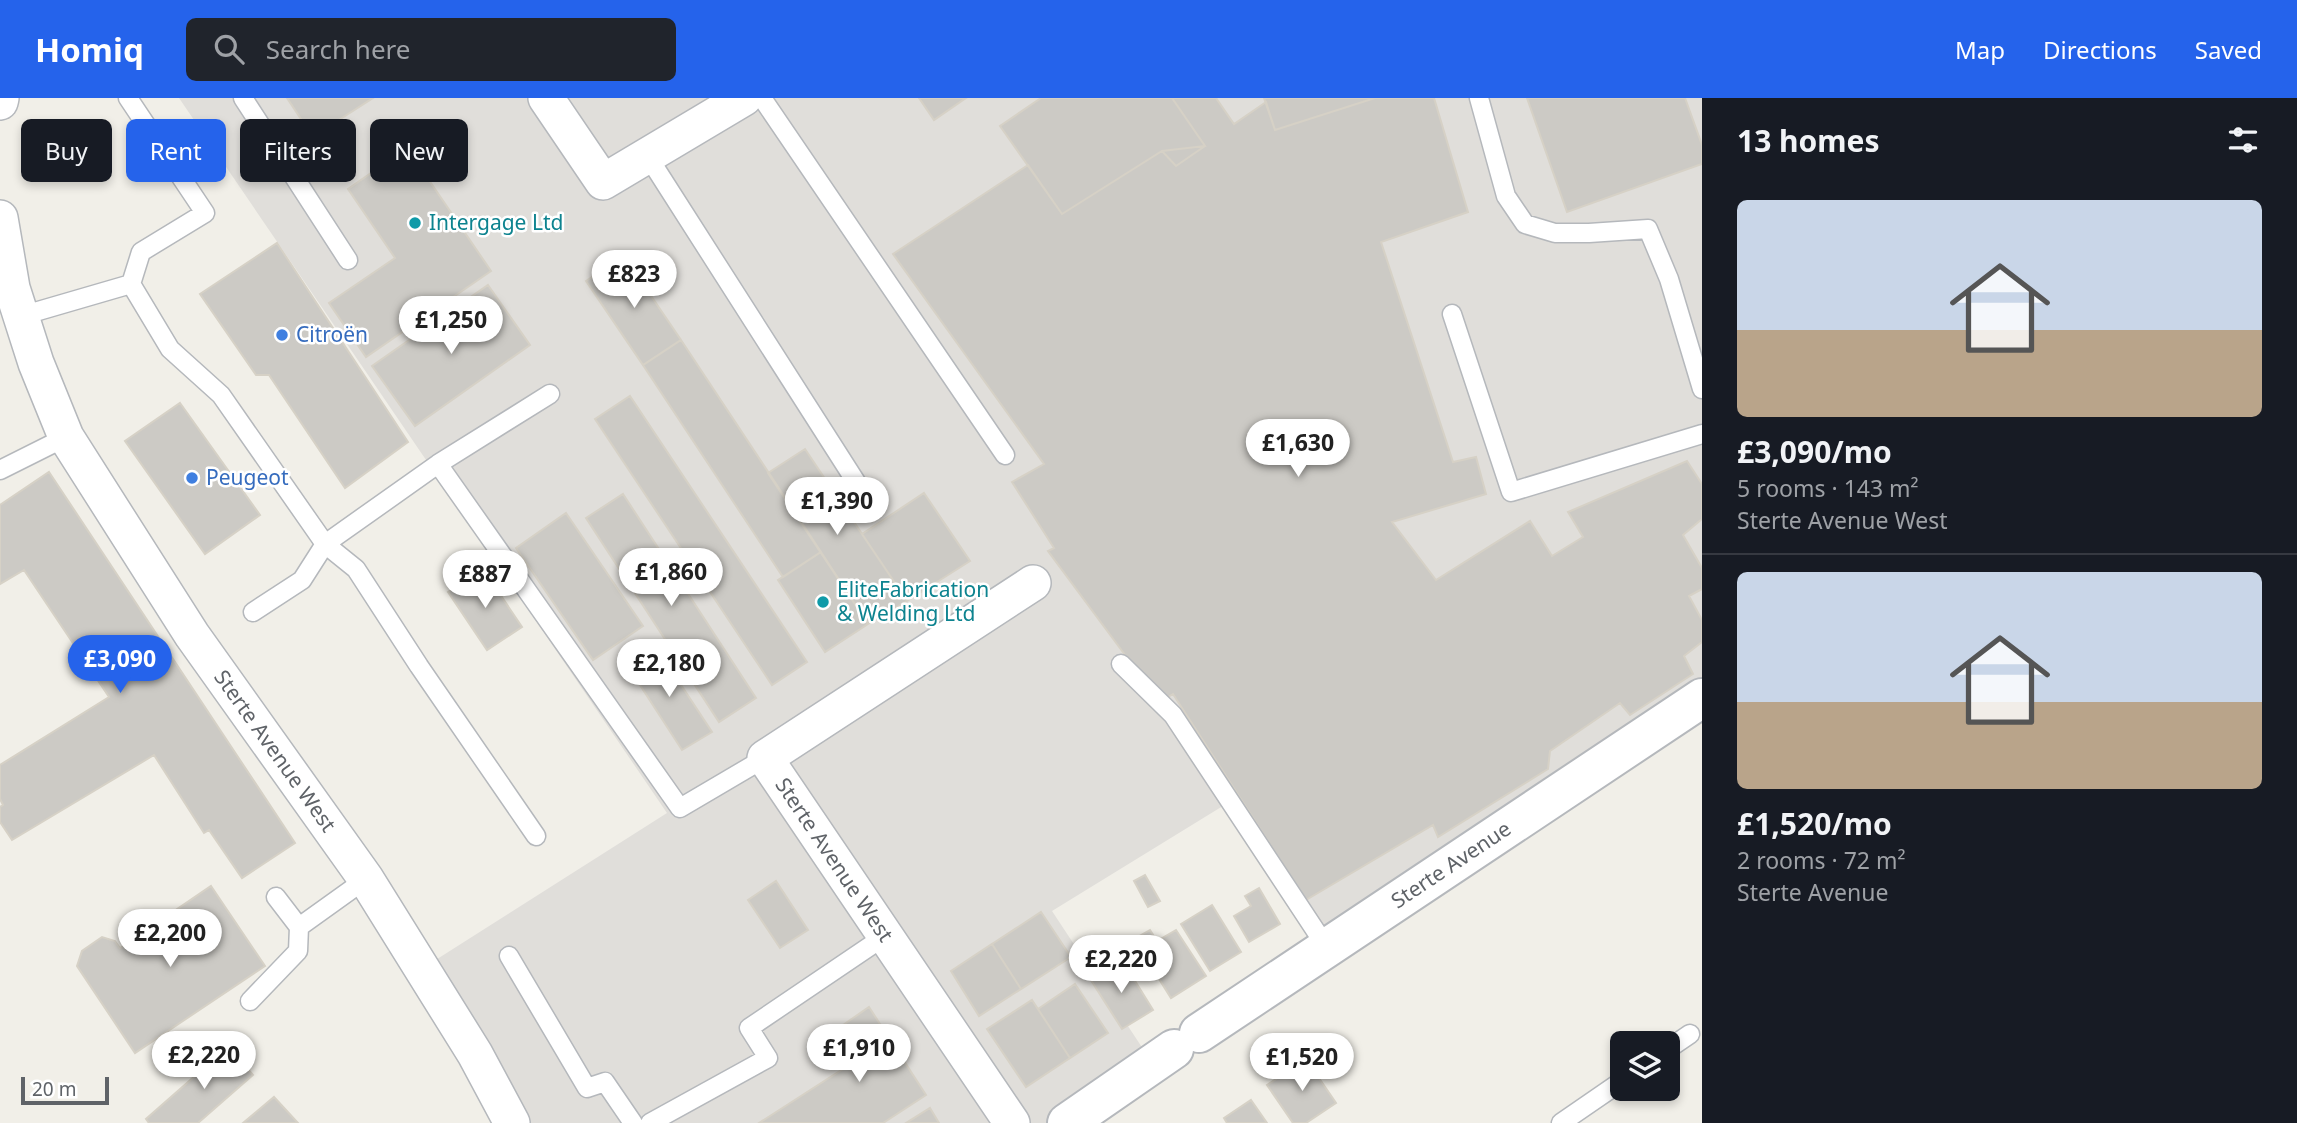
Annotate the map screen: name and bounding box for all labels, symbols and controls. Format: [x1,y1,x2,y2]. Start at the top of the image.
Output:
search box [186,18,676,81]
text: Homiq [35,27,144,72]
icon: search [210,30,248,68]
text: Search here [266,31,410,67]
text: Map [1955,33,2005,66]
text: Directions [2043,33,2157,66]
text: Saved [2195,33,2262,66]
chip: Buy [21,119,112,182]
chip: Rent [126,119,226,182]
chip: Filters [240,119,356,182]
chip: New [370,119,468,182]
text: 13 homes [1737,120,1880,161]
icon: filters [2224,121,2262,159]
place label: Intergage Ltd [429,208,563,236]
marker: Intergage Ltd [407,215,423,231]
icon: home [1937,245,2063,371]
pin: £823 [593,250,675,310]
text: £823 [608,257,660,289]
pin: £1,250 [394,296,508,356]
text: £1,250 [415,303,487,335]
place label: Citroën [296,320,368,348]
marker: Citroën [274,327,290,343]
pin: £1,630 [1241,420,1355,479]
text: £1,630 [1262,426,1334,458]
text: £3,090/mo [1737,431,1892,472]
place label: Peugeot [206,463,289,491]
marker: Peugeot [184,470,200,486]
text: 5 rooms · 143 m² [1737,472,1919,504]
pin: £1,390 [780,478,894,537]
text: £1,390 [801,484,873,516]
text: Sterte Avenue West [1737,504,1948,536]
pin: £1,860 [614,548,728,608]
pin: £887 [444,550,526,610]
text: £1,860 [635,555,707,587]
text: £887 [459,557,511,589]
place label: EliteFabrication & Welding Ltd [837,575,989,627]
marker: EliteFabrication & Welding Ltd [815,594,831,610]
icon: home [1937,617,2063,743]
pin: £3,090 [63,636,177,695]
pin: £2,180 [612,640,726,699]
text: £3,090 [84,642,156,674]
text: £2,180 [633,646,705,678]
street label: Sterte Avenue West [208,664,343,837]
street label: Sterte Avenue West [769,772,900,947]
text: £1,520/mo [1737,803,1892,844]
street label: Sterte Avenue [1385,814,1516,914]
text: 2 rooms · 72 m² [1737,844,1906,876]
text: Sterte Avenue [1737,876,1888,908]
pin: £2,200 [113,910,227,969]
text: £2,200 [134,916,206,948]
pin: £2,220 [1064,936,1178,995]
text: £2,220 [1085,942,1157,974]
pin: £1,910 [802,1024,916,1084]
text: £1,910 [823,1031,895,1063]
map controls [1610,1031,1680,1101]
button: layers [1610,1031,1680,1101]
pin: £2,220 [147,1032,261,1091]
pin: £1,520 [1245,1034,1359,1093]
text: £2,220 [168,1038,240,1070]
text: £1,520 [1266,1040,1338,1072]
scale bar [21,1074,108,1106]
text: 20 m [32,1076,76,1102]

